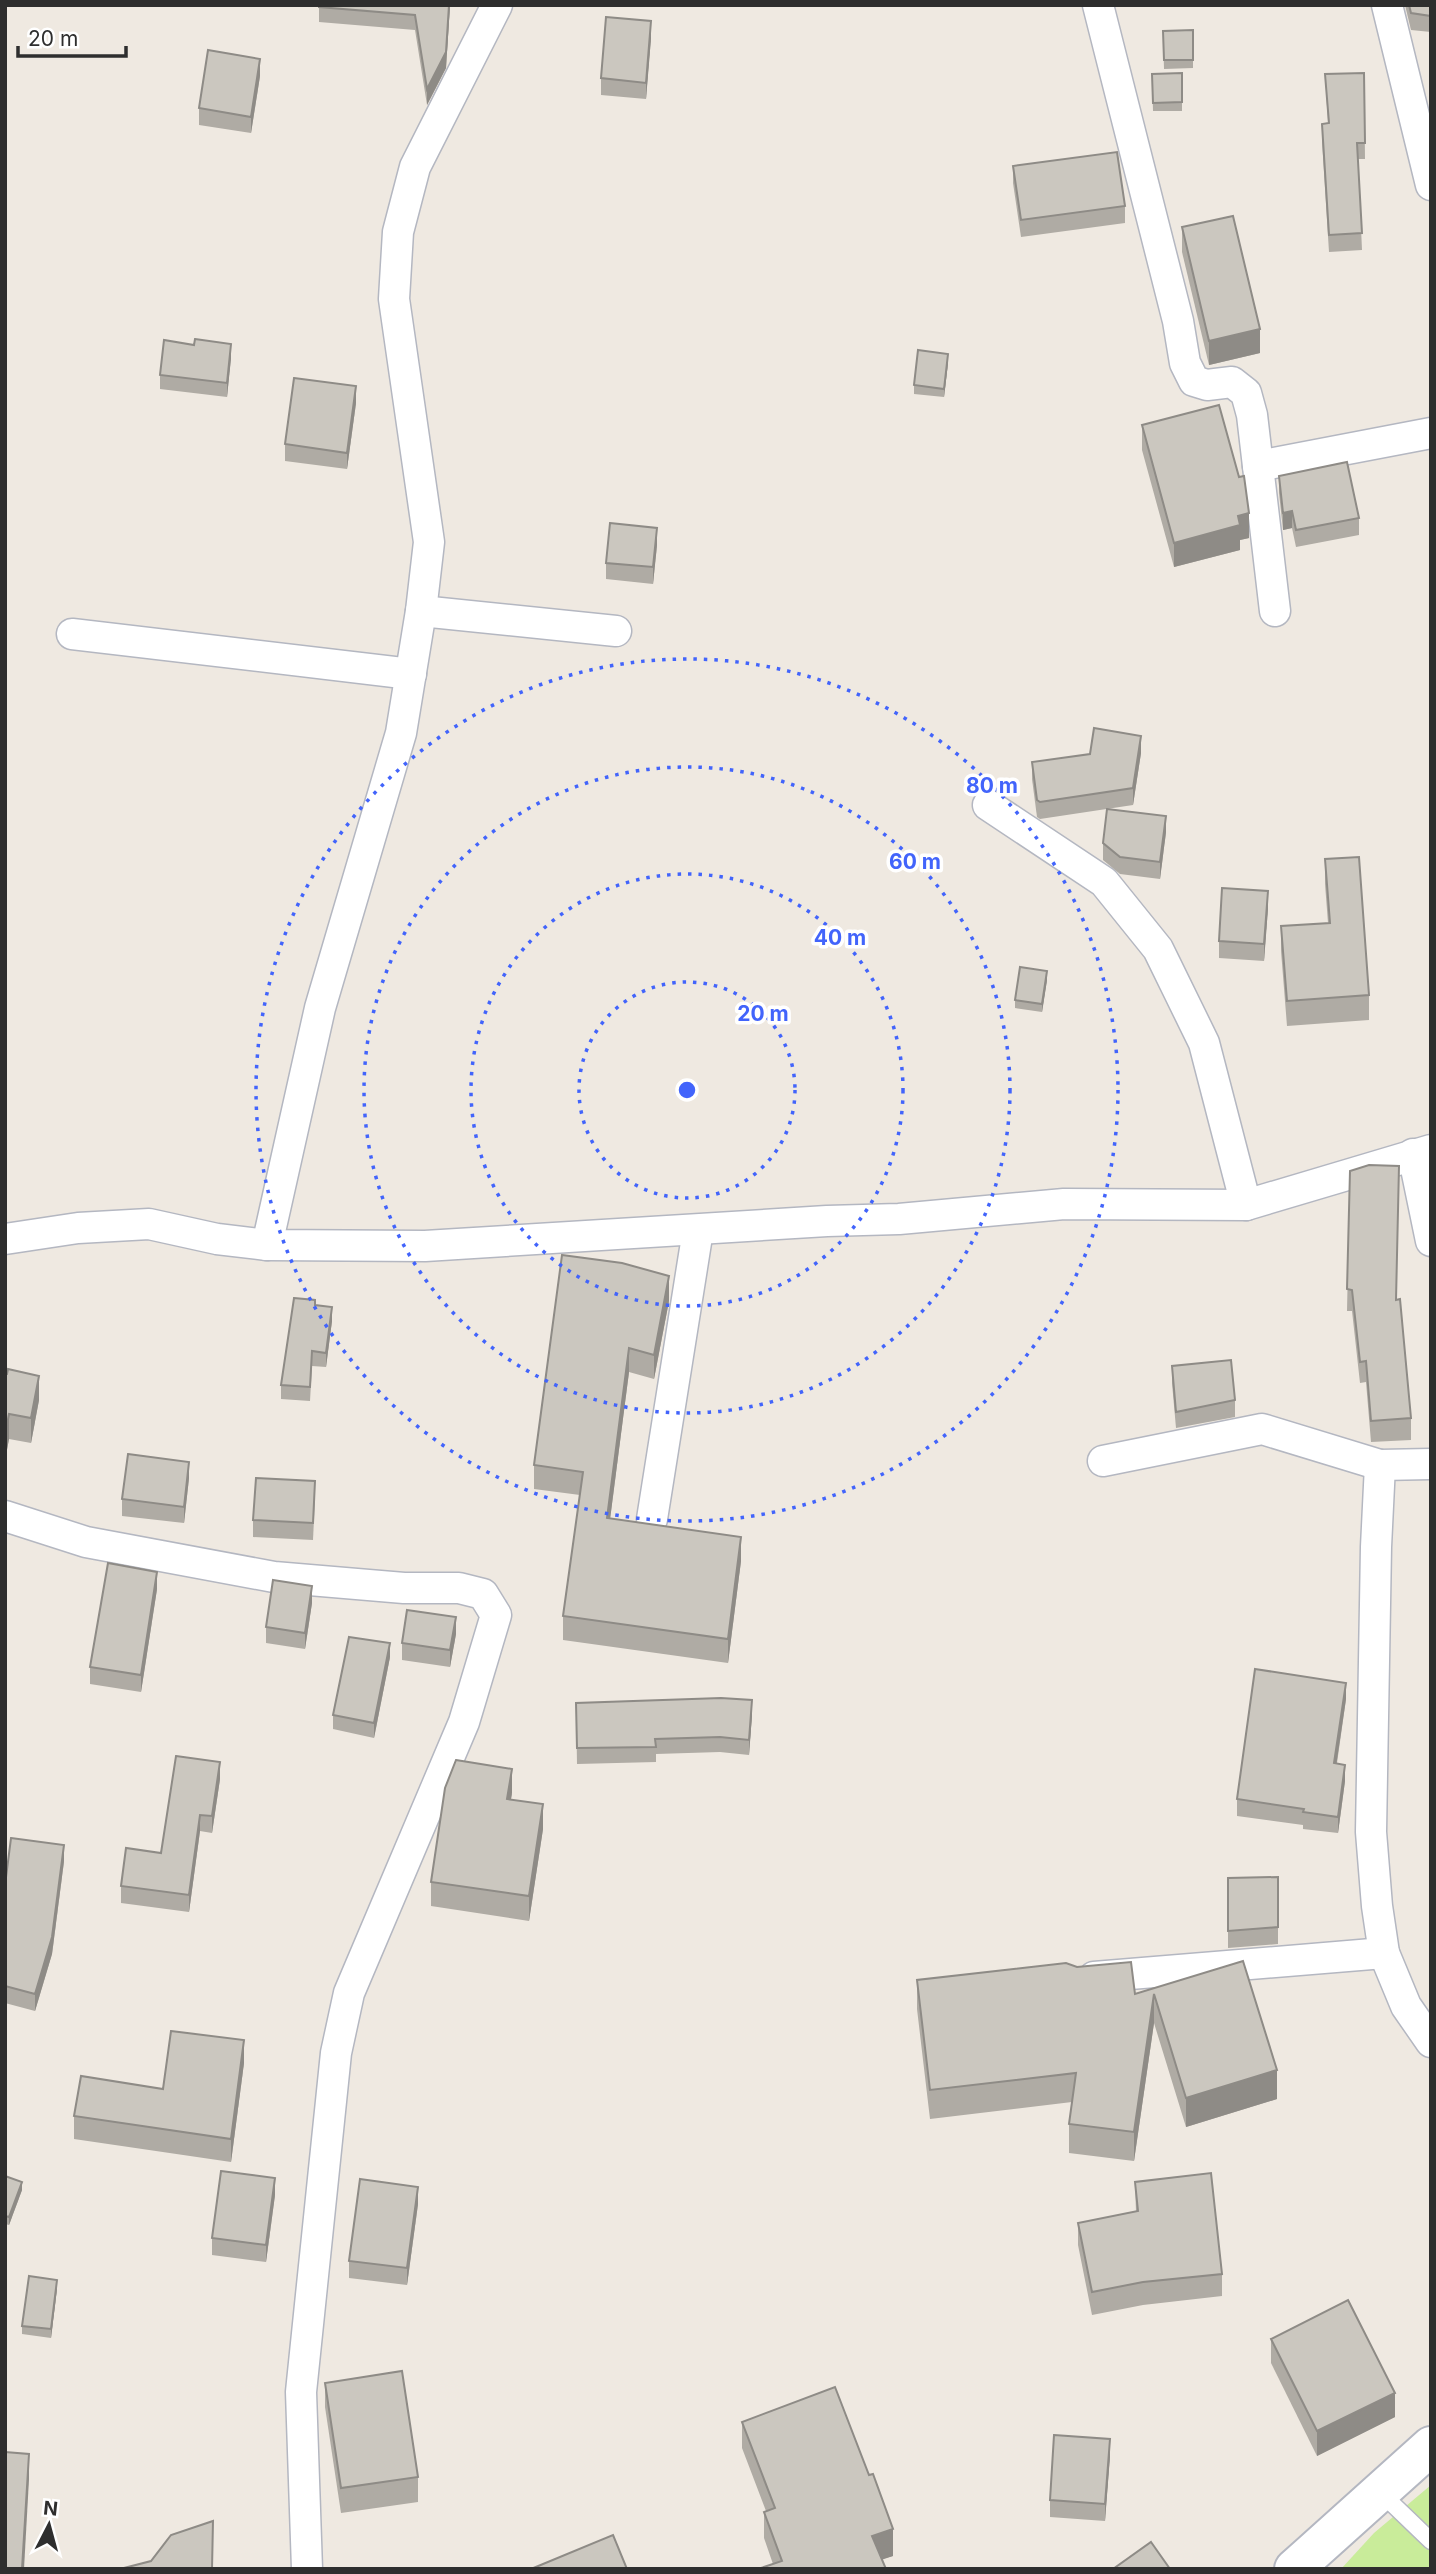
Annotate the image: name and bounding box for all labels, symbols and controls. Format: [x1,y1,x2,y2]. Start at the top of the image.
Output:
scale bar [18,14,126,58]
text: 20 m [28,26,78,51]
text: 80 m [966,773,1018,798]
text: 60 m [889,849,941,874]
text: 40 m [814,925,866,950]
text: 20 m [737,1001,789,1026]
centre of rings [675,1078,699,1102]
north arrow [14,2490,84,2560]
text: N [42,2496,59,2521]

